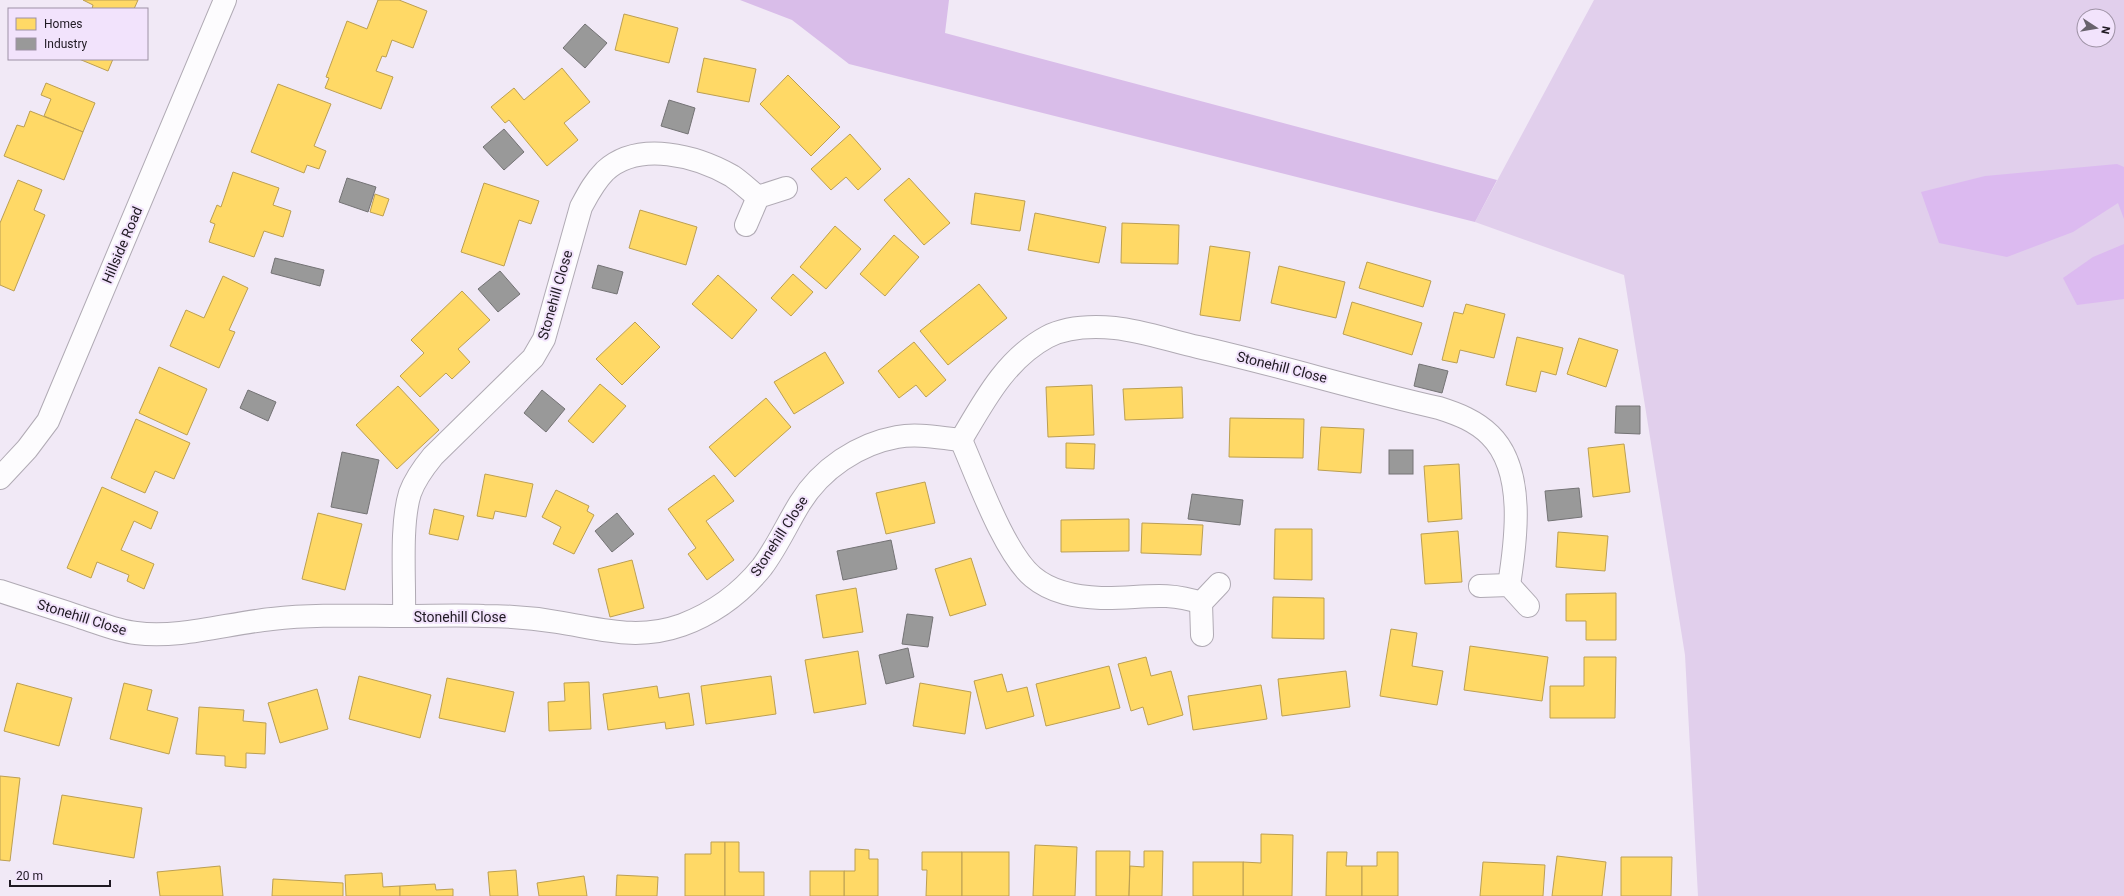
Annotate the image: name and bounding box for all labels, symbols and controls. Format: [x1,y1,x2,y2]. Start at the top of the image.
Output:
legend [8,8,148,60]
north arrow [2076,8,2116,48]
text: Homes [44,17,82,31]
text: N [2098,25,2112,35]
text: Industry [44,37,88,51]
street label: Hillside Road [99,204,145,286]
street label: Stonehill Close [535,248,575,342]
street label: Stonehill Close [1235,348,1329,386]
street label: Stonehill Close [747,493,811,579]
street label: Stonehill Close [35,596,129,638]
street label: Stonehill Close [414,609,506,625]
scale bar [10,862,110,888]
text: 20 m [16,869,43,883]

